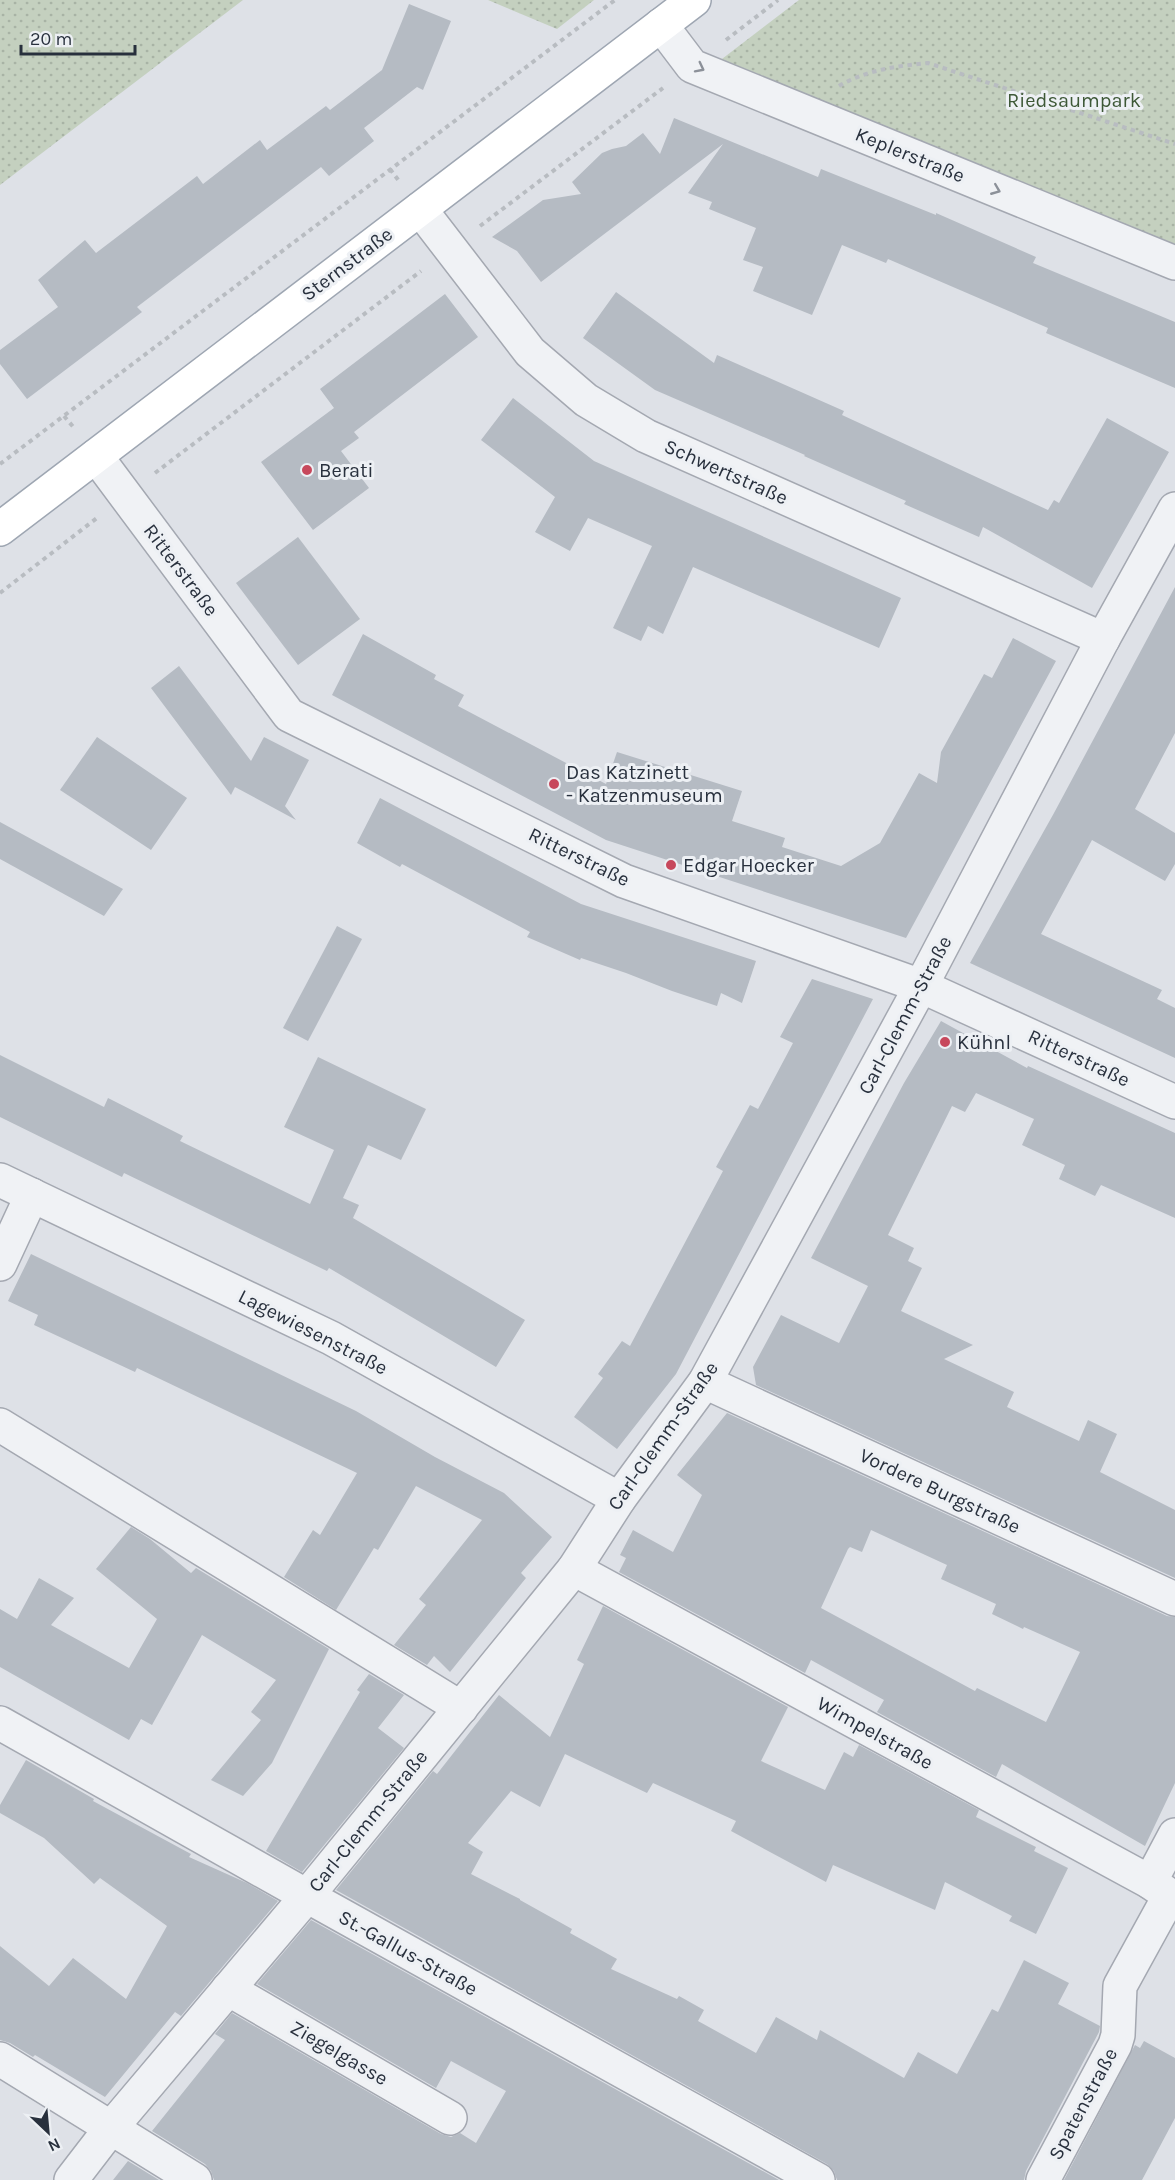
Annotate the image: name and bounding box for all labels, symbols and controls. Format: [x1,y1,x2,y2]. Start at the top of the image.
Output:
scale bar [21,18,135,56]
text: 20 m [30,28,72,50]
one-way arrow [693,60,704,72]
park label: Riedsaumpark [1007,89,1141,112]
street label: Keplerstraße [852,123,968,187]
one-way arrow [990,183,1001,195]
street label: Sternstraße [297,222,397,306]
street label: Schwertstraße [661,434,791,510]
place label: Berati [319,459,373,482]
marker: Berati [300,463,314,477]
street label: Ritterstraße [139,519,223,621]
place label: Das Katzinett - Katzenmuseum [566,761,723,807]
marker: Das Katzinett - Katzenmuseum [547,777,561,791]
street label: Ritterstraße [525,823,633,891]
place label: Edgar Hoecker [683,854,815,877]
marker: Edgar Hoecker [664,858,678,872]
street label: Carl-Clemm-Straße [854,932,956,1098]
street label: Ritterstraße [1024,1024,1134,1092]
place label: Kühnl [957,1031,1011,1054]
marker: Kühnl [938,1035,952,1049]
street label: Lagewiesenstraße [235,1284,391,1380]
street label: Carl-Clemm-Straße [603,1357,723,1515]
street label: Vordere Burgstraße [856,1444,1024,1538]
street label: Wimpelstraße [813,1692,937,1774]
street label: Carl-Clemm-Straße [304,1745,432,1897]
street label: St.-Gallus-Straße [335,1905,481,2001]
street label: Ziegelgasse [286,2016,392,2090]
street label: Spatenstraße [1044,2044,1122,2164]
north arrow [18,2102,78,2162]
text: N [45,2134,64,2156]

